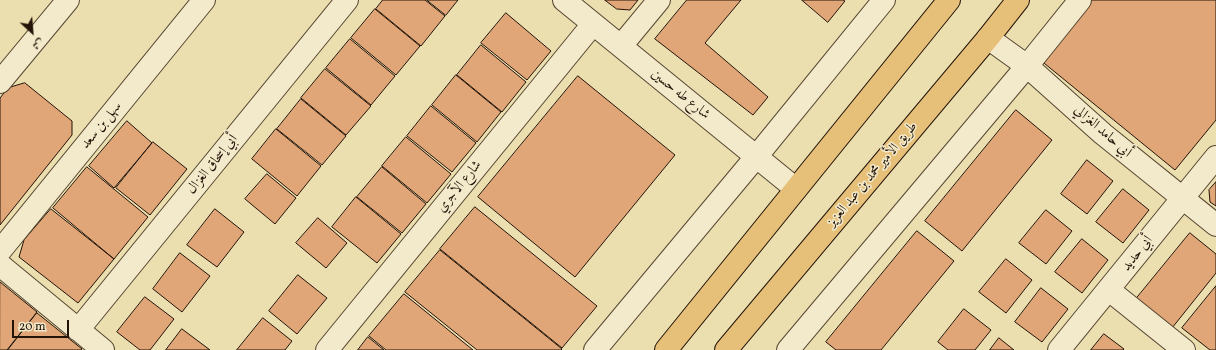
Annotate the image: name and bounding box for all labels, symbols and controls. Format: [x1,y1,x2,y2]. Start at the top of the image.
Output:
north arrow [12,12,52,52]
text: ش [29,34,46,52]
street label: شارع طه حسين [647,66,713,124]
street label: سهل بن سعد [78,99,126,153]
street label: أبي حامد الغزالي [1070,102,1134,162]
street label: طريق الأمير محمد بن عبد العزيز [824,119,922,231]
street label: أبي إسحاق الغزال [184,132,242,198]
street label: شارع الآجري [434,158,486,216]
street label: أبي حديد [1119,233,1157,275]
scale bar [14,312,71,338]
text: 20 m [19,319,46,335]

